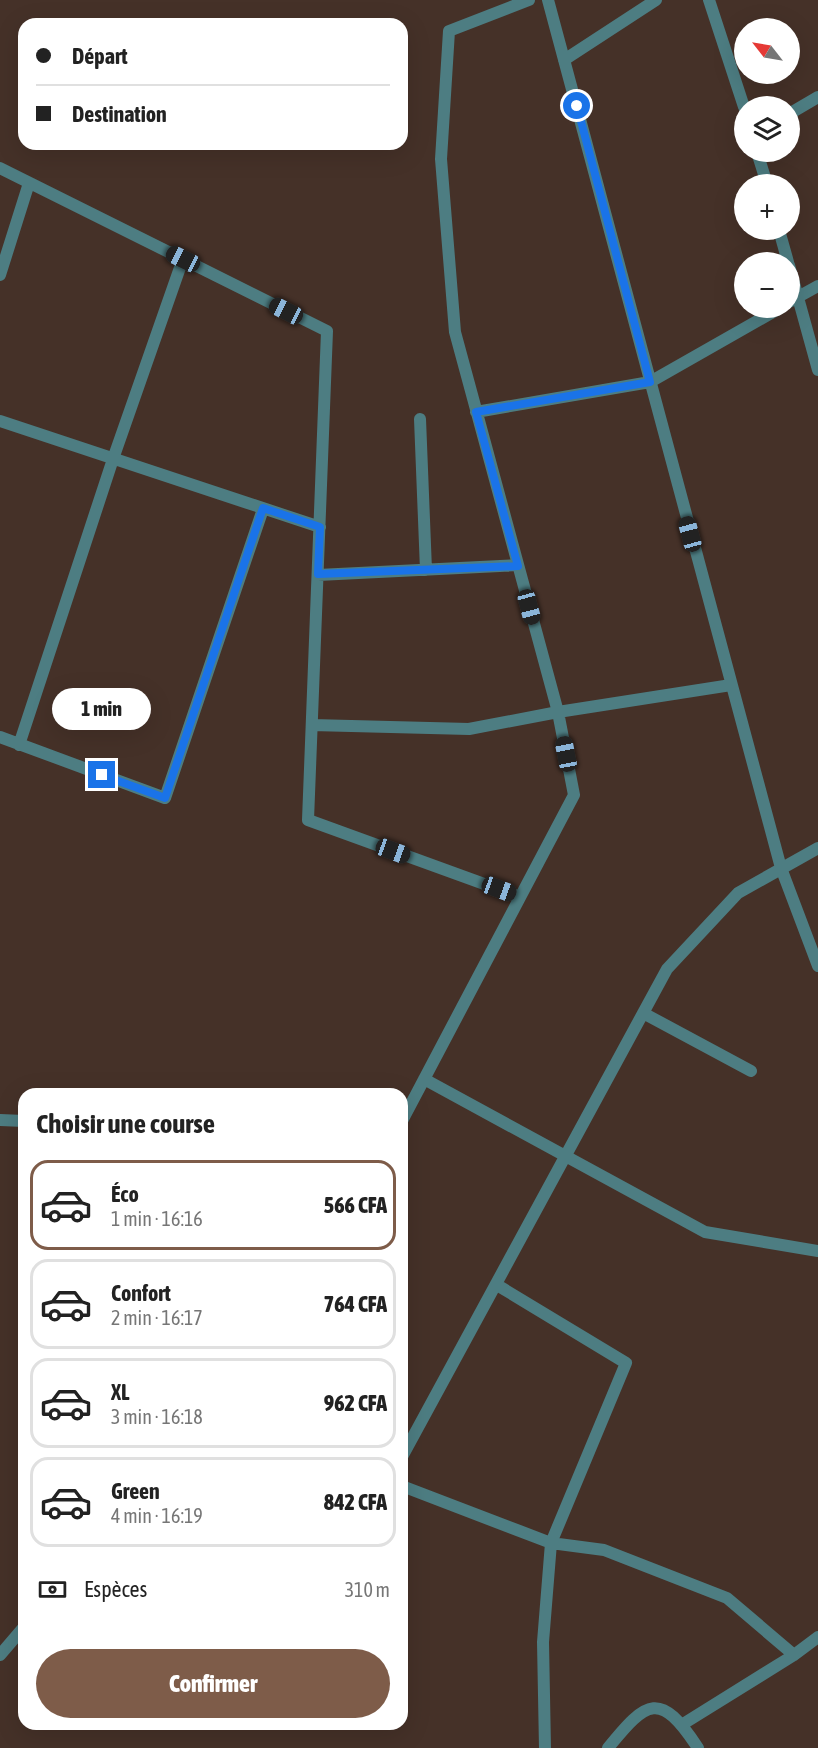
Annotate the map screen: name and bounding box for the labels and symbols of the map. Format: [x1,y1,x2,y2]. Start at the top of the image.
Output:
north arrow [734,18,800,84]
route start [563,92,590,119]
car [163,243,203,275]
car [266,295,306,327]
car [677,514,703,554]
car [516,587,542,627]
callout: 1 min [52,688,152,730]
car [554,735,578,773]
route end [88,761,115,788]
car [373,836,413,866]
car [479,874,519,904]

